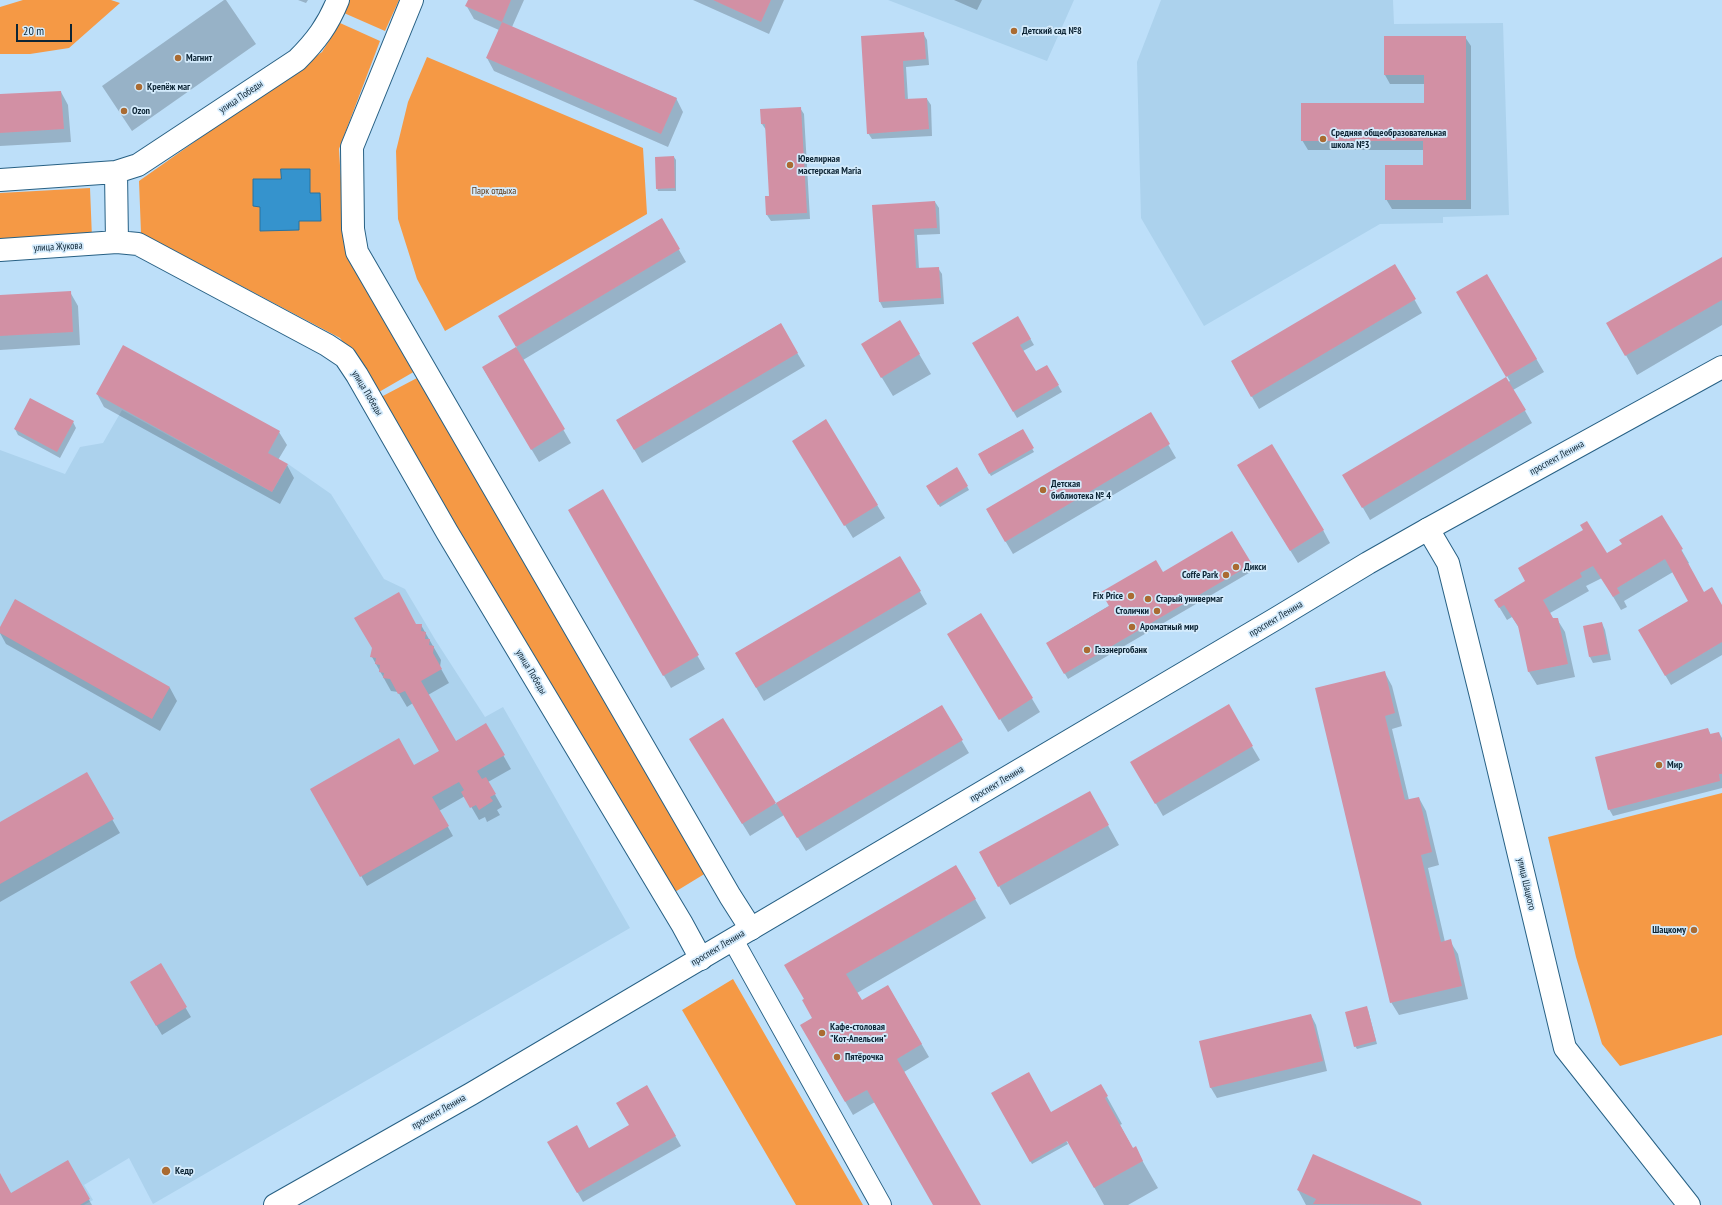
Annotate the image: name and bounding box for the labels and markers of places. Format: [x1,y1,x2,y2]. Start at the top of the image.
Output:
place label: Детский сад №8 [1022,25,1082,37]
marker: Детский сад №8 [1009,26,1019,36]
place label: Магнит [186,52,212,64]
marker: Магнит [173,53,183,63]
place label: Крепёж маг [147,81,190,93]
marker: Крепёж маг [134,82,144,92]
place label: Ozon [132,105,150,117]
marker: Ozon [119,106,129,116]
place label: Средняя общеобразовательная школа №3 [1331,127,1446,150]
marker: Средняя общеобразовательная школа №3 [1318,134,1328,144]
place label: Ювелирная мастерская Maria [798,153,861,176]
marker: Ювелирная мастерская Maria [785,160,795,170]
place label: Детская библиотека № 4 [1051,478,1111,502]
marker: Детская библиотека № 4 [1038,485,1048,495]
place label: Дикси [1244,561,1266,573]
marker: Дикси [1231,562,1241,572]
place label: Coffe Park [1182,569,1218,581]
marker: Coffe Park [1221,570,1231,580]
place label: Fix Price [1093,590,1123,602]
marker: Fix Price [1126,591,1136,601]
place label: Старый универмаг [1156,593,1223,605]
marker: Старый универмаг [1143,594,1153,604]
place label: Столички [1116,605,1149,617]
marker: Столички [1152,606,1162,616]
place label: Ароматный мир [1140,621,1198,633]
marker: Ароматный мир [1127,622,1137,632]
place label: Газэнергобанк [1095,644,1147,656]
marker: Газэнергобанк [1082,645,1092,655]
place label: Мир [1667,759,1683,771]
marker: Мир [1654,760,1664,770]
place label: Шацкому [1652,924,1686,936]
marker: Шацкому [1689,925,1699,935]
place label: Кафе-столовая "Кот-Апельсин" [830,1021,887,1044]
marker: Кафе-столовая "Кот-Апельсин" [817,1028,827,1038]
place label: Пятёрочка [845,1051,883,1063]
marker: Пятёрочка [832,1052,842,1062]
marker: Кедр [160,1165,172,1177]
place label: Кедр [175,1165,193,1177]

